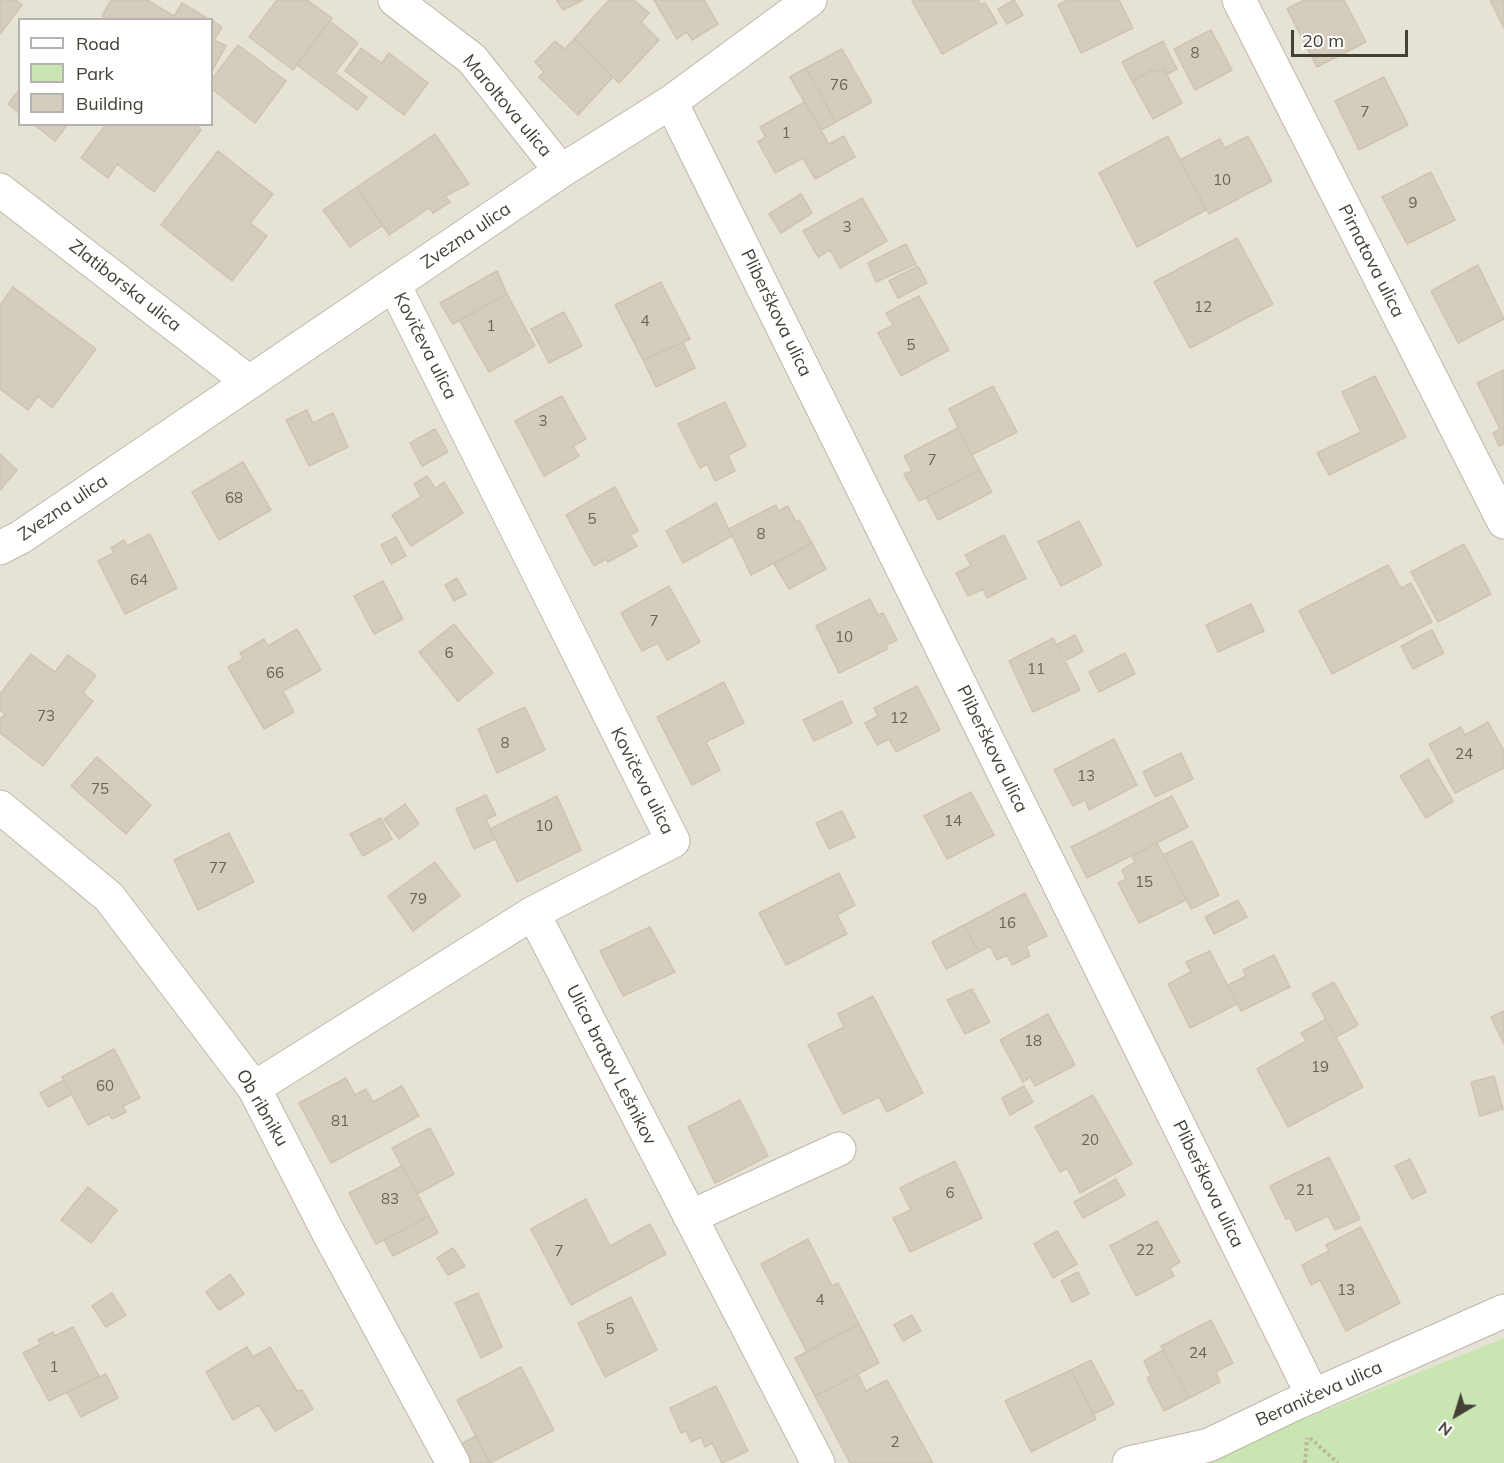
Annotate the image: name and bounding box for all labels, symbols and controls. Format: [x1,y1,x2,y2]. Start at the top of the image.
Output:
legend [18,18,213,126]
scale bar [1294,18,1411,56]
text: 20 m [1302,29,1344,52]
text: Road [76,32,120,55]
house number: 8 [1191,44,1199,62]
street label: Maroltova ulica [458,50,556,162]
text: Park [76,62,114,85]
house number: 76 [830,76,848,94]
text: Building [76,92,144,115]
house number: 7 [1361,103,1369,121]
house number: 1 [782,124,790,142]
house number: 10 [1213,171,1231,189]
house number: 9 [1409,194,1417,212]
street label: Zvezna ulica [417,198,515,274]
street label: Pirnatova ulica [1333,201,1409,321]
house number: 3 [843,218,851,236]
street label: Zlatiborska ulica [65,236,185,336]
street label: Pliberškova ulica [736,246,816,380]
street label: Kovičeva ulica [389,289,461,403]
house number: 12 [1194,298,1212,316]
house number: 4 [641,312,649,330]
house number: 1 [487,317,495,335]
house number: 5 [907,336,915,354]
house number: 3 [539,412,547,430]
house number: 7 [928,451,936,469]
street label: Zvezna ulica [14,470,112,546]
house number: 68 [225,489,243,507]
house number: 5 [588,510,596,528]
house number: 8 [757,525,765,543]
house number: 64 [130,571,148,589]
house number: 7 [650,612,658,630]
house number: 10 [835,628,853,646]
house number: 6 [445,644,453,662]
house number: 11 [1027,660,1045,678]
house number: 66 [266,664,284,682]
street label: Pliberškova ulica [952,682,1032,816]
house number: 73 [37,707,55,725]
house number: 12 [890,709,908,727]
street label: Kovičeva ulica [606,724,678,838]
house number: 8 [501,734,509,752]
house number: 24 [1455,745,1473,763]
house number: 13 [1077,767,1095,785]
house number: 75 [91,780,109,798]
house number: 14 [944,812,962,830]
house number: 10 [535,817,553,835]
house number: 77 [209,859,227,877]
house number: 15 [1135,873,1153,891]
house number: 79 [409,890,427,908]
house number: 16 [998,914,1016,932]
street label: Ulica bratov Lešnikov [561,981,661,1149]
house number: 18 [1024,1032,1042,1050]
house number: 19 [1311,1058,1329,1076]
street label: Ob ribniku [231,1066,293,1150]
house number: 60 [96,1077,114,1095]
house number: 81 [331,1112,349,1130]
street label: Pliberškova ulica [1168,1117,1248,1251]
house number: 20 [1081,1131,1099,1149]
house number: 21 [1296,1181,1314,1199]
house number: 6 [946,1184,954,1202]
house number: 83 [381,1190,399,1208]
house number: 22 [1136,1241,1154,1259]
house number: 7 [555,1242,563,1260]
house number: 13 [1337,1281,1355,1299]
house number: 4 [816,1291,824,1309]
house number: 5 [606,1320,614,1338]
house number: 24 [1189,1344,1207,1362]
street label: Beraničeva ulica [1252,1356,1386,1432]
house number: 1 [50,1358,58,1376]
north arrow [1426,1385,1486,1445]
text: N [1434,1418,1456,1441]
house number: 2 [891,1433,899,1451]

